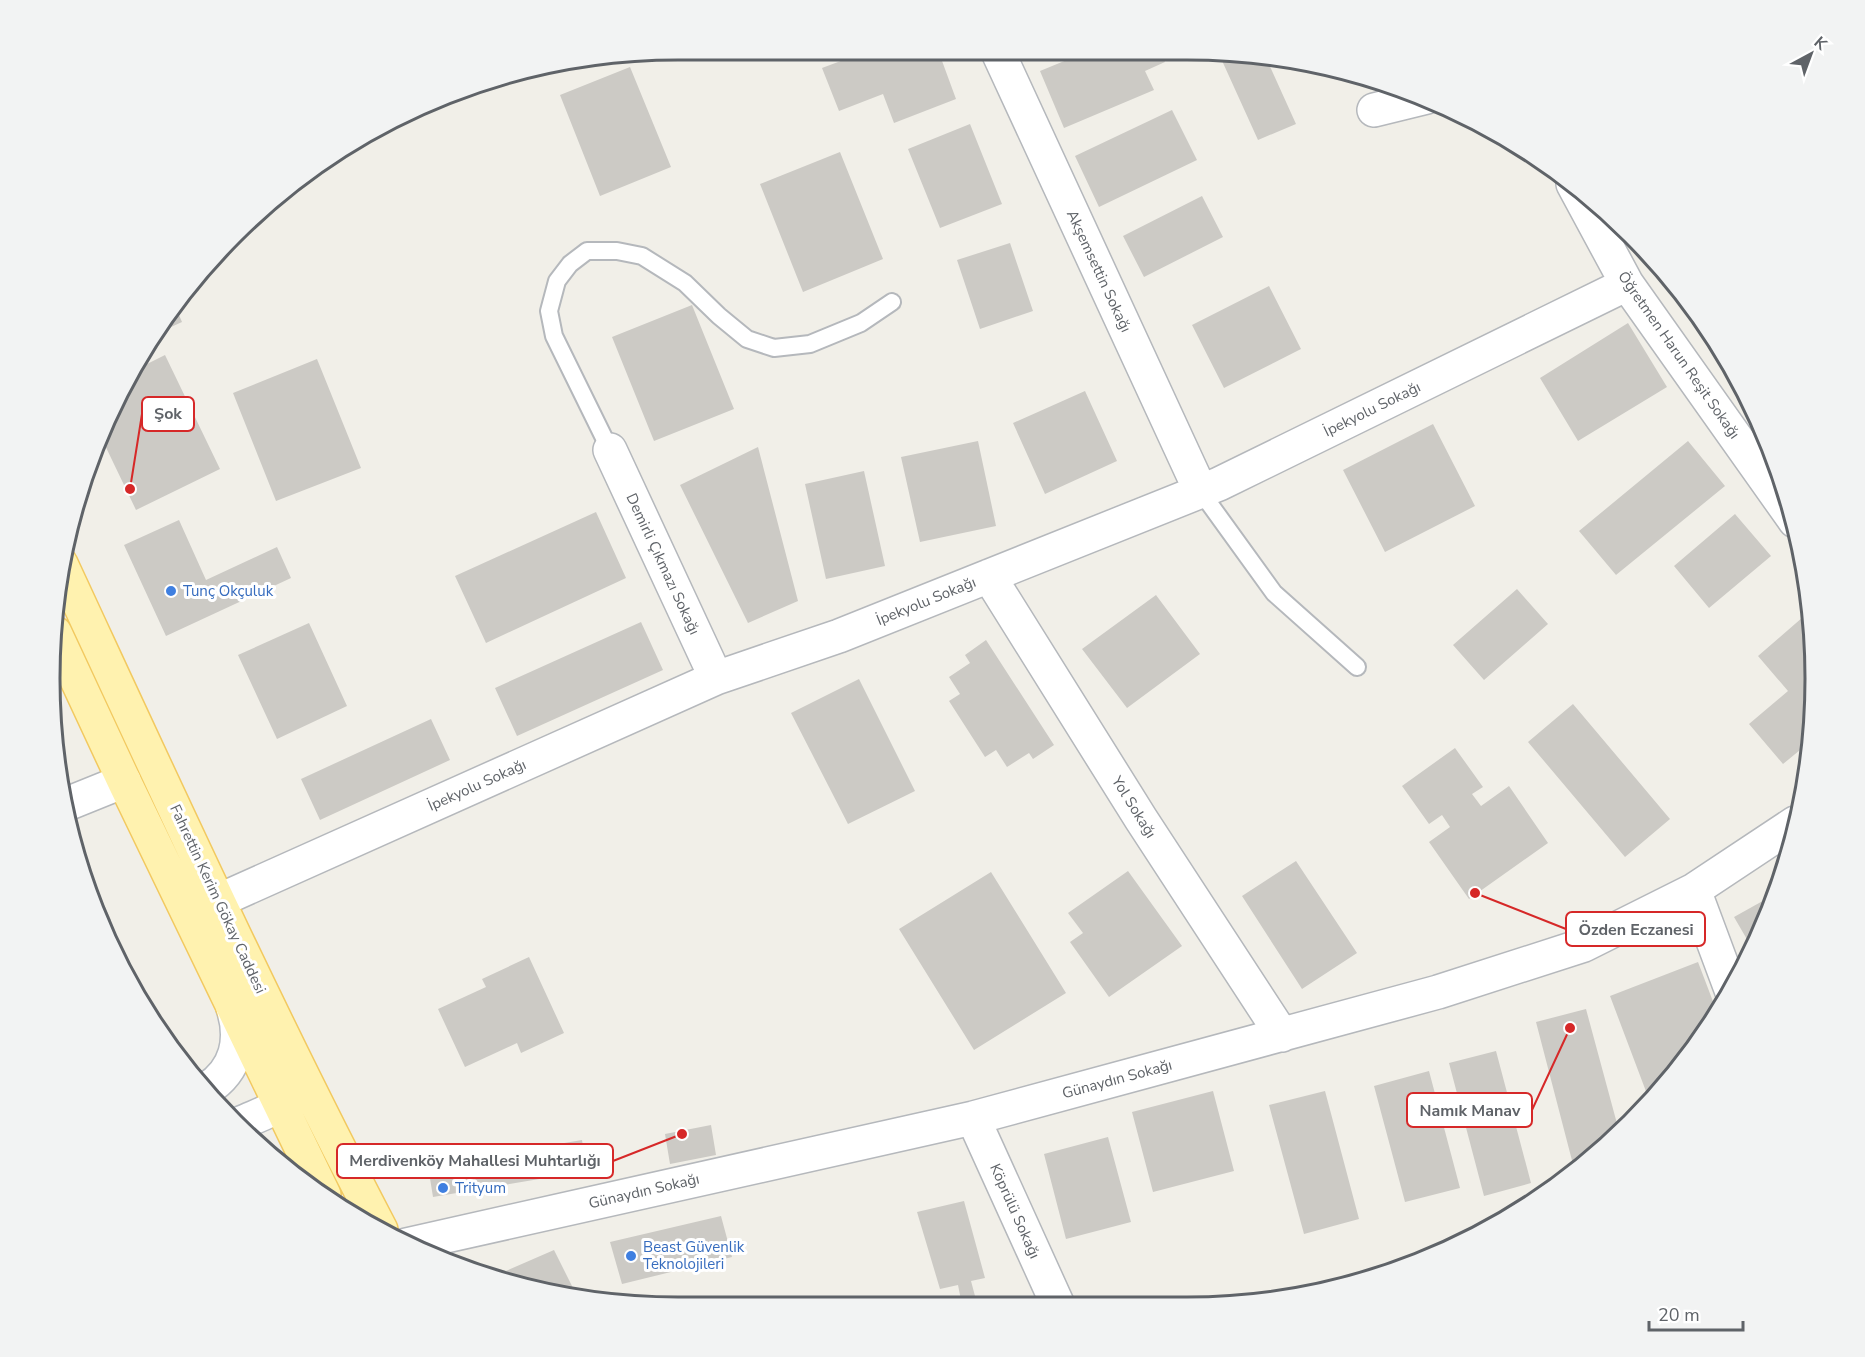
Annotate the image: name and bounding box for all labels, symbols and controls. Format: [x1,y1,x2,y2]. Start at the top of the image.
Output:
north arrow [1781,24,1841,84]
text: K [1809,32,1832,56]
street label: Akşemsettin Sokağı [1062,207,1136,335]
street label: Öğretmen Harun Reşit Sokağı [1613,267,1745,443]
street label: İpekyolu Sokağı [1320,377,1424,441]
callout: Şok [142,397,194,431]
text: Şok [154,403,182,425]
street label: Demirli Çıkmazı Sokağı [621,490,705,638]
street label: İpekyolu Sokağı [873,572,979,630]
place label: Tunç Okçuluk [183,581,274,601]
marker: Tunç Okçuluk [164,584,178,598]
street label: İpekyolu Sokağı [425,754,529,816]
street label: Yol Sokağı [1107,771,1161,842]
street label: Fahrettin Kerim Gökay Caddesi [165,801,271,997]
callout: Özden Eczanesi [1566,912,1705,946]
text: Özden Eczanesi [1578,919,1694,941]
street label: Günaydın Sokağı [1060,1055,1174,1103]
callout: Namık Manav [1407,1093,1532,1127]
text: Namık Manav [1420,1100,1521,1122]
callout: Merdivenköy Mahallesi Muhtarlığı [337,1144,613,1178]
text: Merdivenköy Mahallesi Muhtarlığı [349,1150,601,1172]
street label: Köprülü Sokağı [985,1160,1045,1262]
street label: Günaydın Sokağı [587,1169,701,1213]
place label: Trityum [455,1178,506,1198]
marker: Trityum [436,1181,450,1195]
place label: Beast Güvenlik Teknolojileri [643,1237,745,1274]
marker: Beast Güvenlik Teknolojileri [624,1249,638,1263]
scale bar [1649,1294,1744,1332]
text: 20 m [1658,1303,1700,1327]

